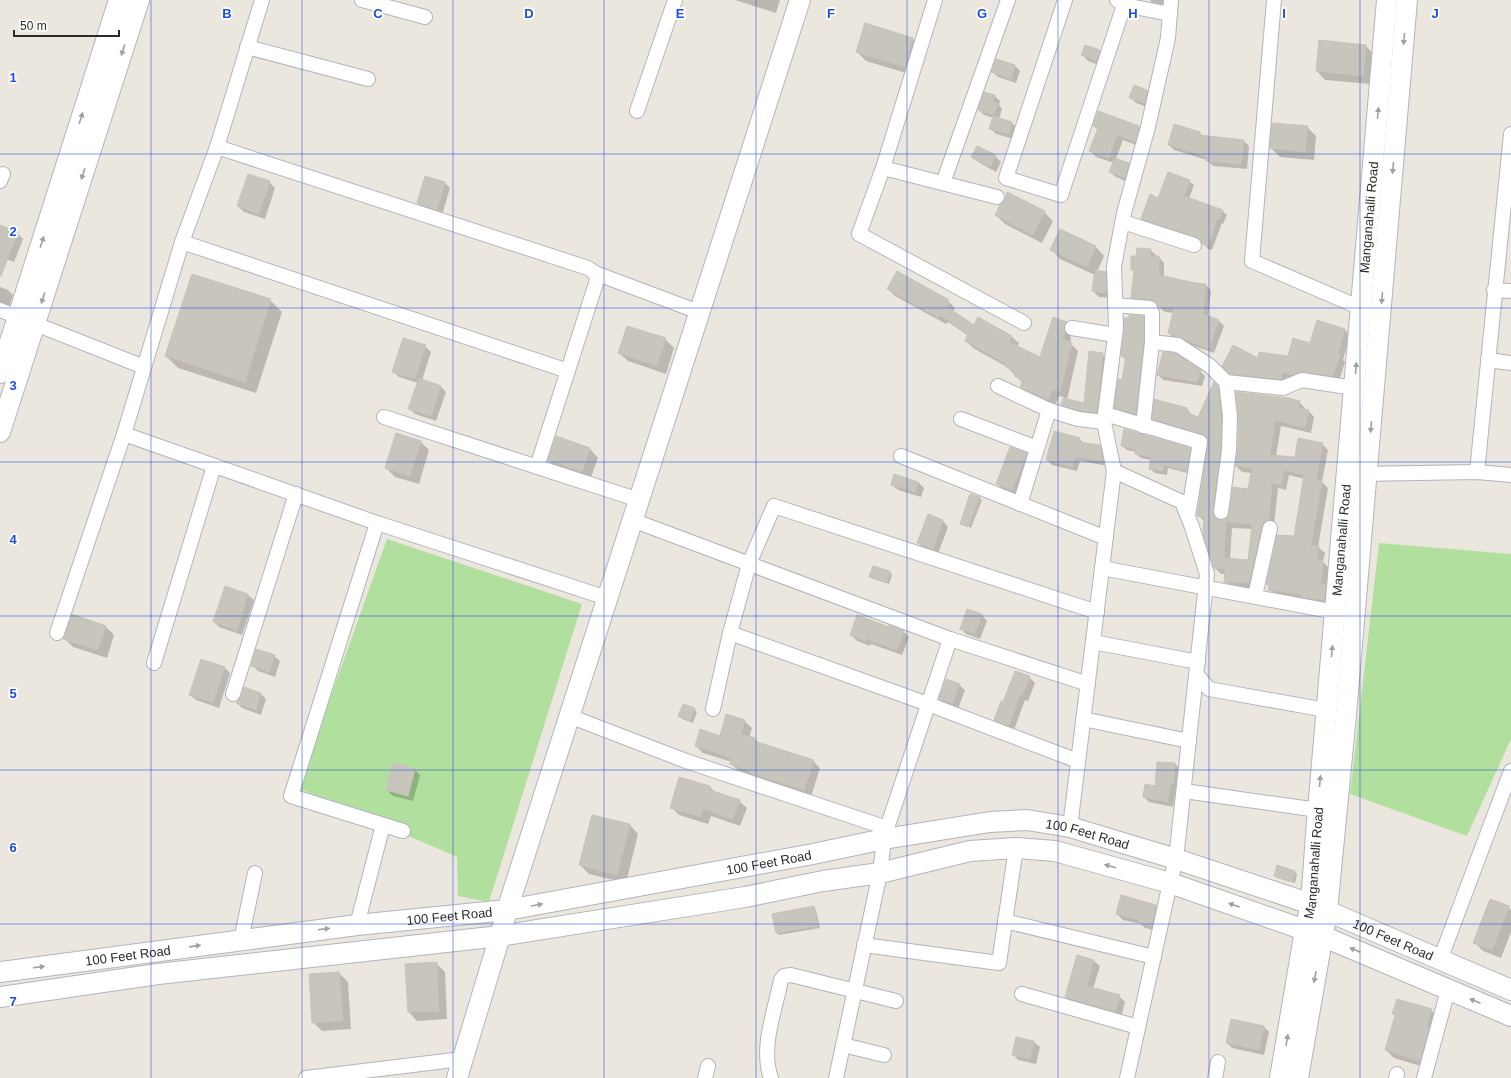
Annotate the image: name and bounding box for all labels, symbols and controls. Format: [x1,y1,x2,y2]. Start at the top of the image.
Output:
text: B [222,6,232,21]
text: C [373,6,383,21]
text: D [524,6,534,21]
text: E [676,6,685,21]
text: F [827,6,835,21]
text: G [977,6,987,21]
text: H [1128,6,1138,21]
text: I [1282,6,1286,21]
text: J [1431,6,1439,21]
scale bar [14,12,119,38]
text: 50 m [20,19,47,33]
one-way arrow [1401,33,1407,45]
one-way arrow [120,45,126,57]
text: 1 [9,70,17,85]
one-way arrow [1374,107,1381,119]
one-way arrow [78,112,84,124]
street label: Manganahalli Road [1357,161,1381,274]
one-way arrow [1390,162,1397,174]
one-way arrow [80,169,86,181]
text: 2 [9,224,17,239]
one-way arrow [39,236,45,248]
one-way arrow [40,292,46,304]
one-way arrow [1379,292,1386,304]
one-way arrow [1352,362,1359,374]
text: 3 [9,378,17,393]
one-way arrow [1368,421,1375,434]
street label: Manganahalli Road [1329,484,1354,597]
text: 4 [9,532,17,547]
one-way arrow [1328,645,1335,657]
text: 5 [9,686,17,701]
one-way arrow [1317,775,1324,787]
street label: Manganahalli Road [1301,806,1326,920]
street label: 100 Feet Road [1045,816,1131,852]
text: 6 [9,840,17,855]
street label: 100 Feet Road [725,847,813,878]
one-way arrow [1103,863,1115,869]
one-way arrow [531,901,543,907]
one-way arrow [1227,902,1239,908]
street label: 100 Feet Road [406,905,493,928]
street label: 100 Feet Road [1351,916,1436,964]
one-way arrow [318,926,330,932]
street label: 100 Feet Road [84,943,172,969]
one-way arrow [189,943,201,949]
one-way arrow [1349,947,1361,953]
one-way arrow [33,964,45,970]
one-way arrow [1312,971,1318,983]
text: 7 [9,994,17,1009]
one-way arrow [1469,998,1481,1005]
one-way arrow [1284,1033,1290,1046]

